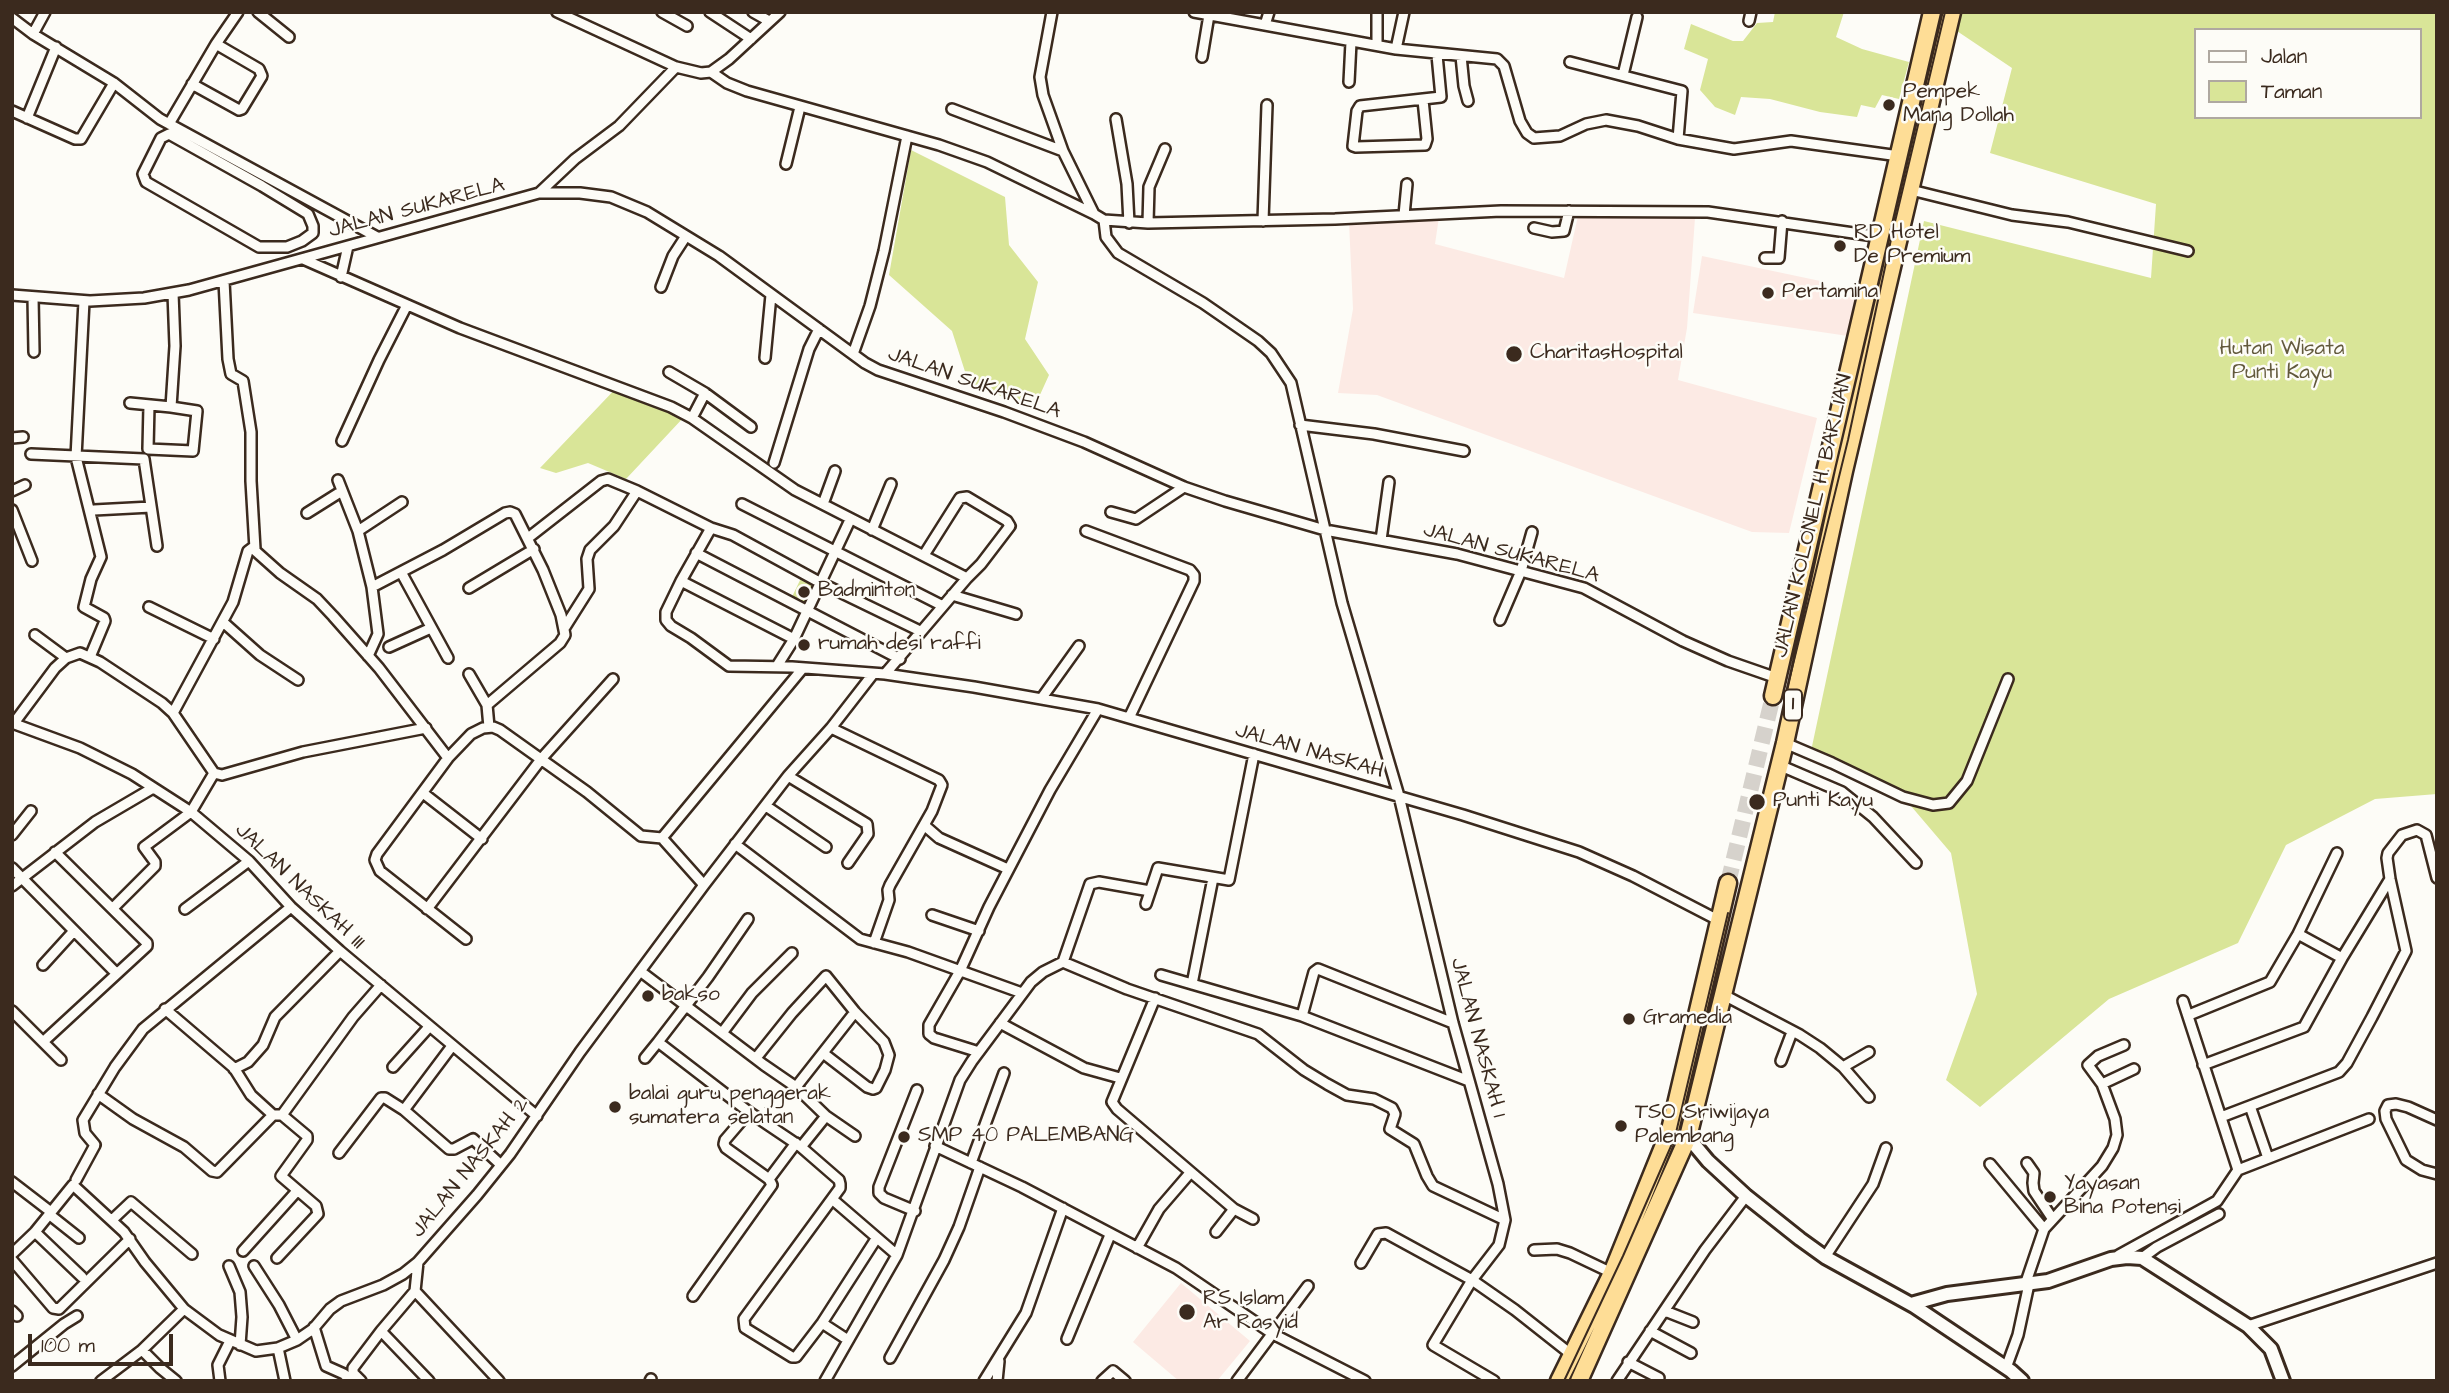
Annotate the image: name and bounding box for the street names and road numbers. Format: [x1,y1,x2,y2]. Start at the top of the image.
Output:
street label: JALAN SUKARELA [326,173,508,245]
street label: JALAN SUKARELA [884,343,1064,425]
street label: JALAN KOLONEL H. BARLIAN [1769,372,1859,660]
street label: JALAN SUKARELA [1420,518,1602,590]
road number: 1 [1784,690,1802,720]
street label: JALAN NASKAH [1232,719,1386,785]
street label: JALAN NASKAH III [229,819,369,955]
street label: JALAN NASKAH 1 [1444,955,1510,1121]
street label: JALAN NASKAH 2 [407,1093,535,1243]

